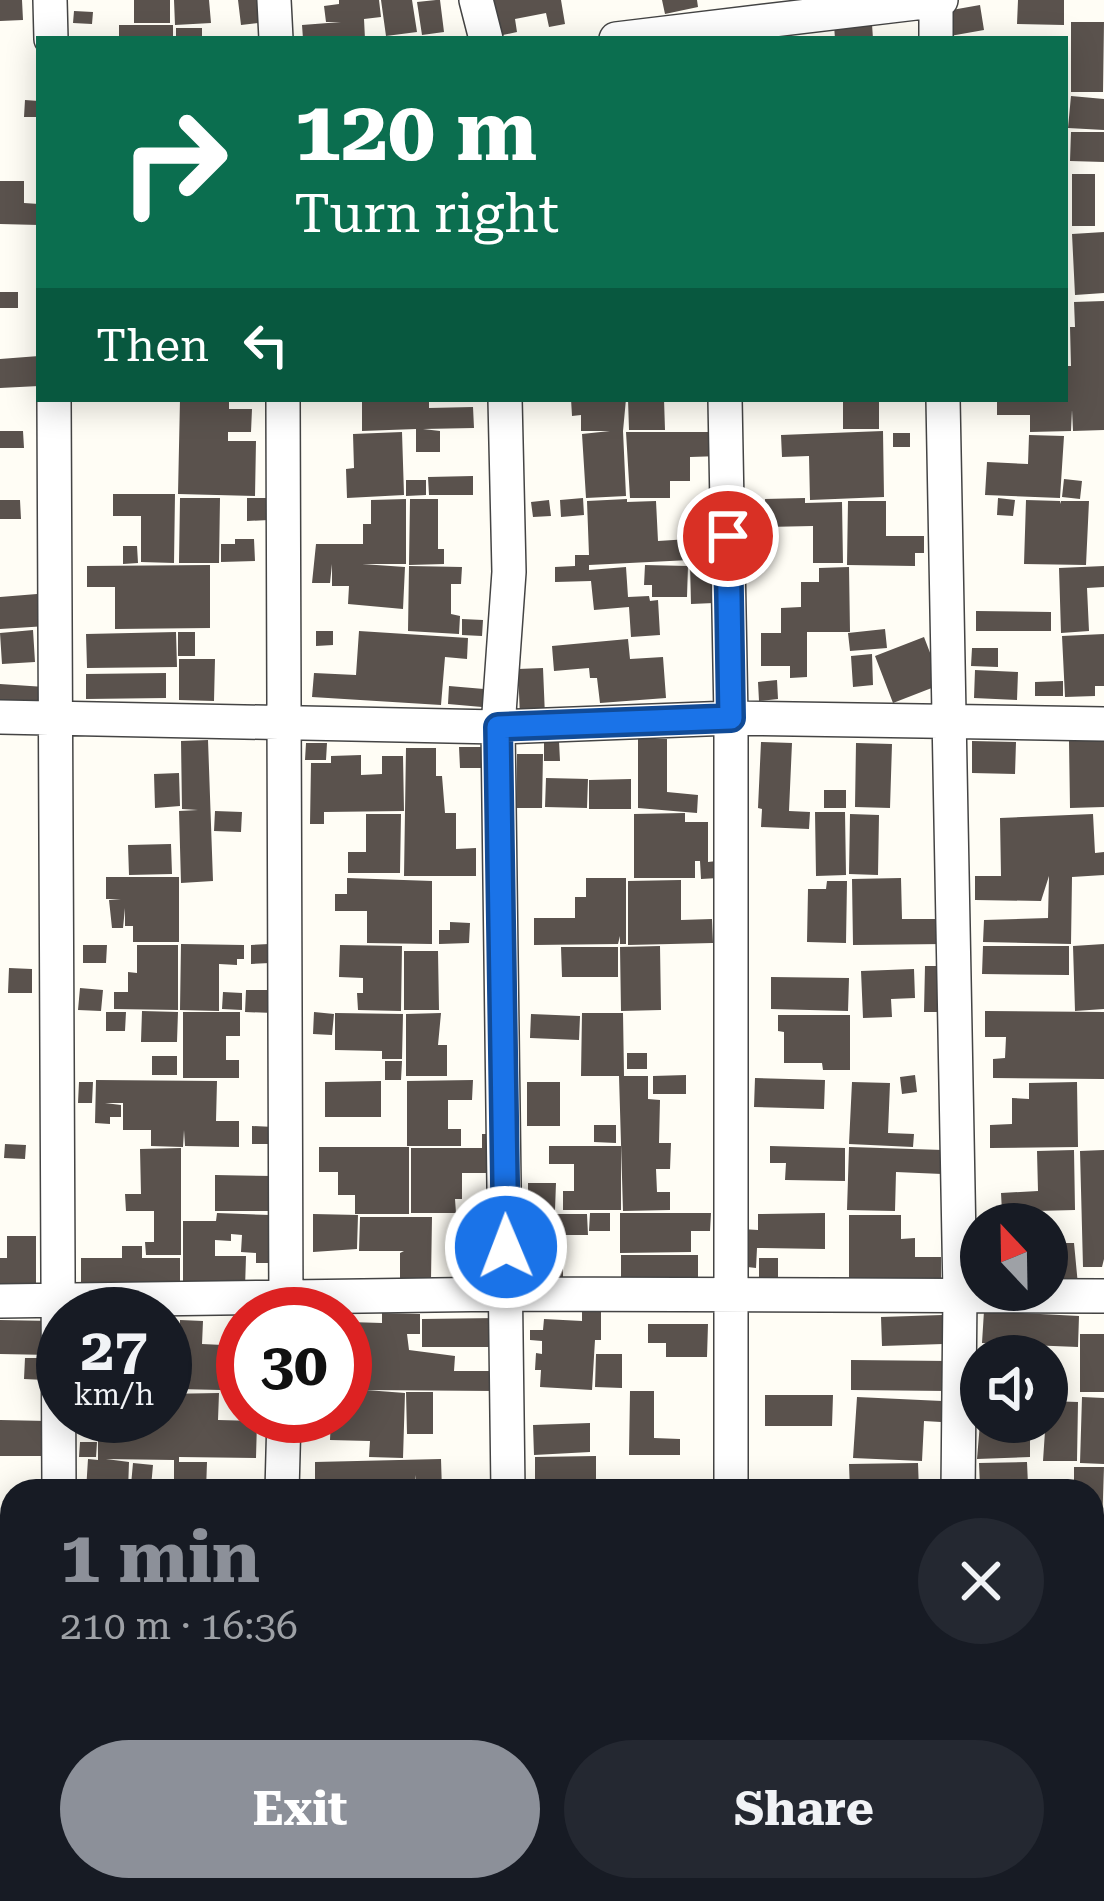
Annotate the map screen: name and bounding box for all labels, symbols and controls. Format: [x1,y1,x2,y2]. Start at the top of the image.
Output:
text: 120 m [294,82,537,180]
icon: right [96,84,252,240]
text: Turn right [294,182,559,245]
icon: left [233,312,299,378]
text: Then [96,319,209,372]
pin [677,485,779,587]
icon: arrive [695,503,761,569]
position arrow [443,1184,569,1310]
north arrow [960,1203,1068,1311]
map controls [960,1203,1068,1443]
speed limit sign: 30 [216,1287,372,1443]
text: 27 [80,1314,148,1385]
button: sound [960,1335,1068,1443]
text: km/h [74,1377,154,1412]
text: 1 min [60,1515,260,1600]
button: close [918,1518,1044,1644]
text: 210 m · 16:36 [60,1603,298,1649]
button: Exit [60,1740,540,1878]
button: Share [564,1740,1044,1878]

